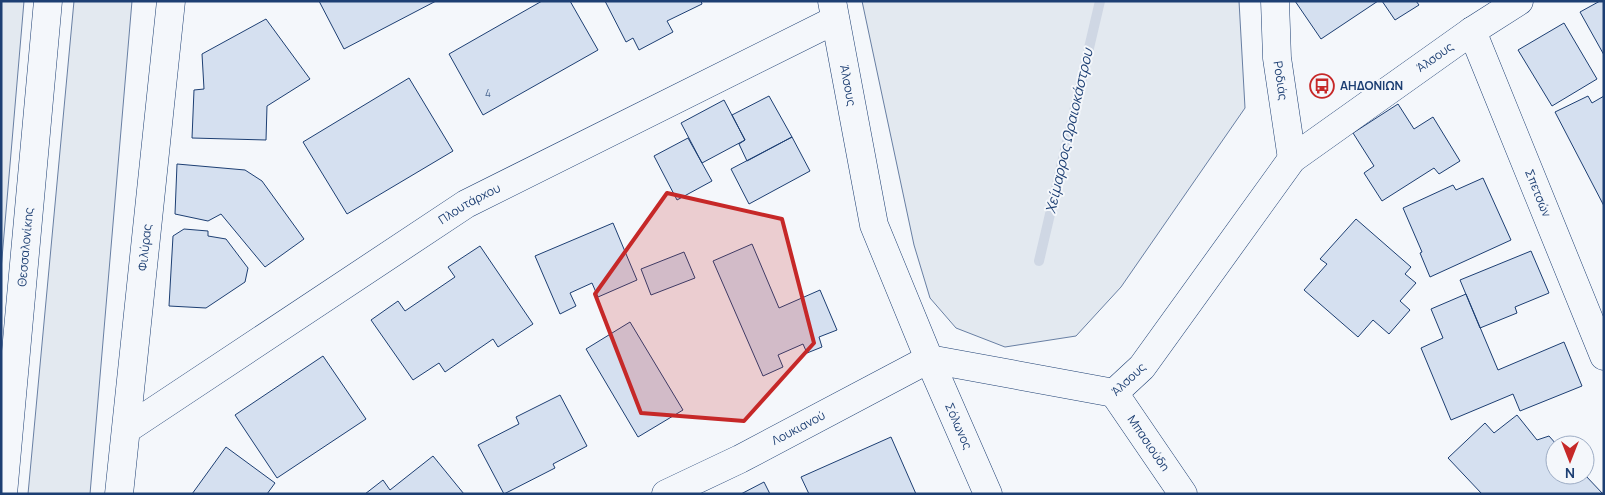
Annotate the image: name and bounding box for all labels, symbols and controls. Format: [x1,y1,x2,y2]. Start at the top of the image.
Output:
street label: Άλσους [1413,38,1457,76]
water label: Χείμαρρος Ωραιοκάστρου [1040,45,1097,215]
street label: Ροδιάς [1270,60,1292,102]
street label: Άλσους [836,63,861,108]
bus stop icon: ΑΗΔΟΝΙΩΝ [1309,73,1335,99]
place label: ΑΗΔΟΝΙΩΝ [1340,77,1403,94]
house number: 4 [485,86,491,100]
street label: Σπετσών [1521,167,1556,219]
street label: Πλουτάρχου [435,179,503,228]
street label: Θεσσαλονίκης [13,206,37,287]
street label: Φιλύρας [134,223,155,272]
street label: Άλσους [1107,358,1150,399]
street label: Σόλωνος [941,400,977,452]
street label: Λουκιανού [768,406,828,449]
street label: Μπασιούδη [1124,412,1174,475]
north arrow [1545,435,1595,485]
text: N [1565,464,1575,483]

